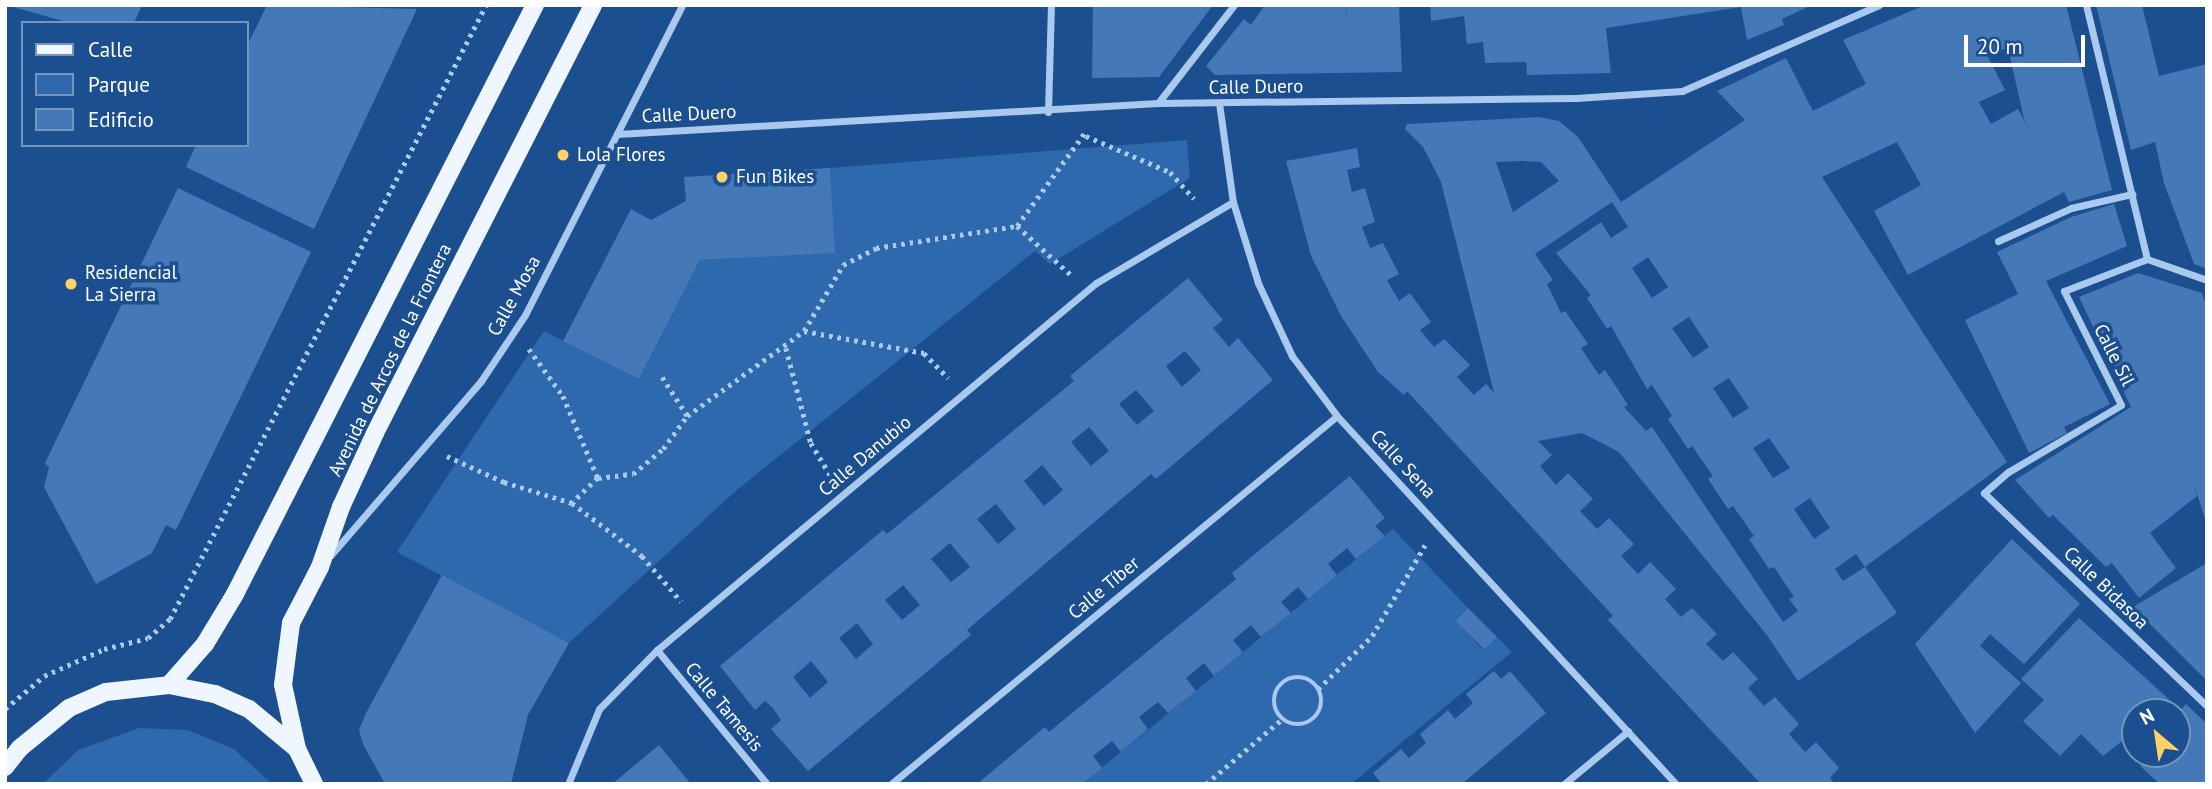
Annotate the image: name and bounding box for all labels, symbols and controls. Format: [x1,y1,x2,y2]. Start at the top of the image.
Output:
legend [21,21,248,147]
scale bar [1967,21,2088,65]
text: 20 m [1977,33,2023,60]
text: Calle [88,36,133,63]
text: Parque [88,71,150,98]
street label: Calle Duero [1208,75,1304,99]
street label: Calle Duero [641,100,737,128]
text: Edificio [88,106,154,133]
place label: Lola Flores [577,144,666,166]
marker: Lola Flores [555,147,571,163]
place label: Fun Bikes [736,166,814,188]
marker: Fun Bikes [714,169,730,185]
street label: Avenida de Arcos de la Frontera [323,240,457,480]
street label: Calle Mosa [483,252,545,340]
place label: Residencial La Sierra [85,262,177,306]
marker: Residencial La Sierra [63,276,79,292]
street label: Calle Sil [2089,320,2139,390]
street label: Calle Danubio [814,411,916,501]
street label: Calle Sena [1366,425,1440,503]
street label: Calle Bidasoa [2059,542,2153,634]
street label: Calle Tíber [1064,552,1144,624]
street label: Calle Tamesis [680,658,768,756]
north arrow [2121,698,2191,768]
text: N [2136,703,2158,730]

